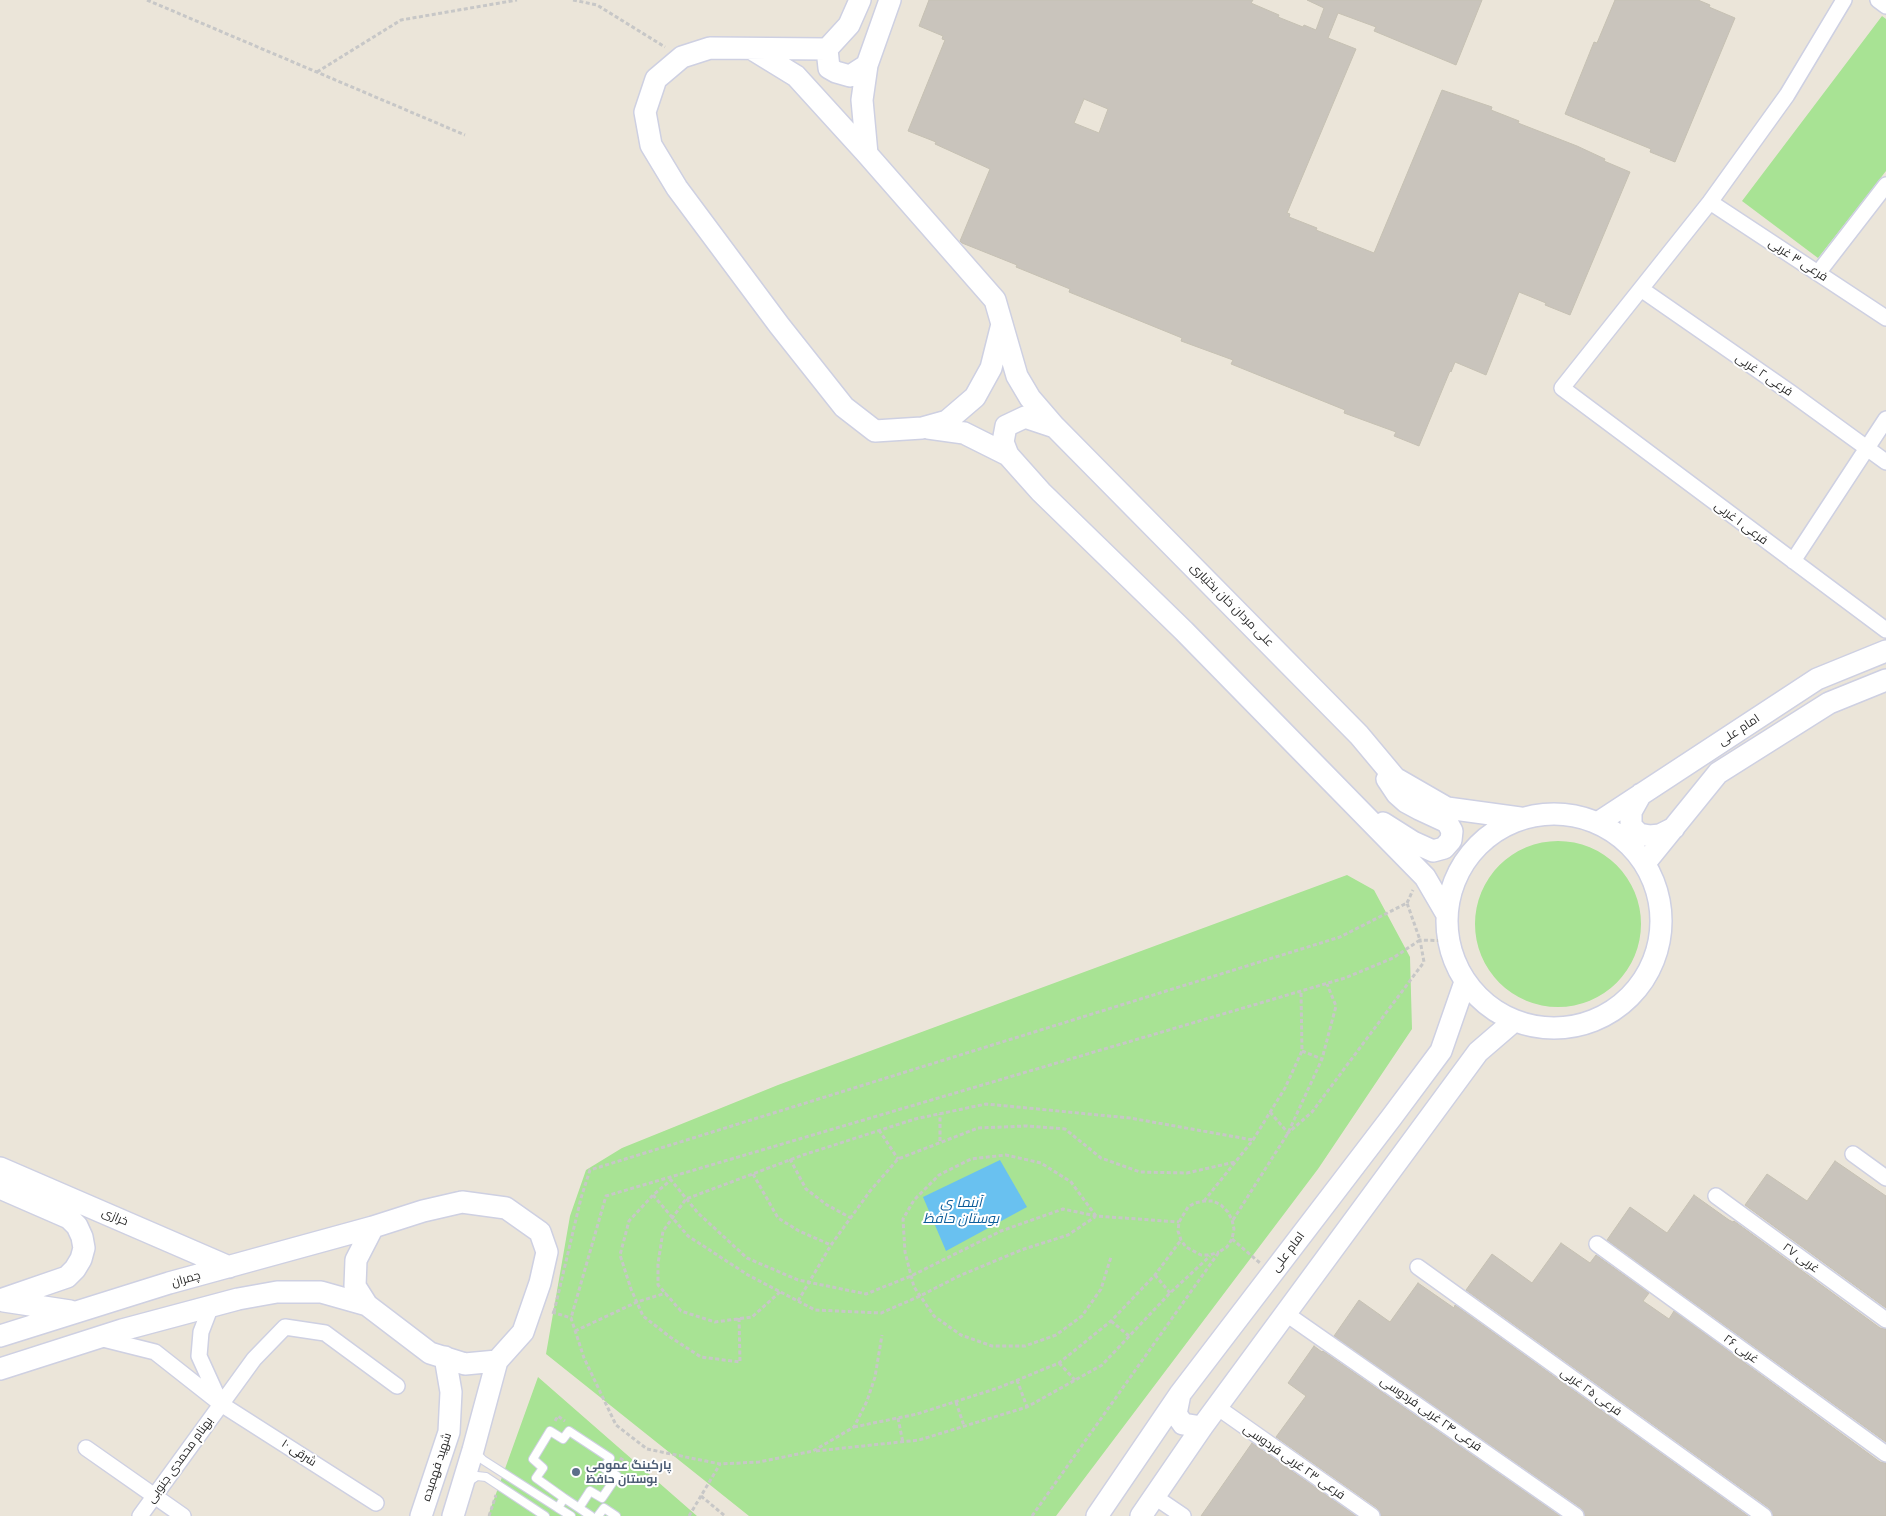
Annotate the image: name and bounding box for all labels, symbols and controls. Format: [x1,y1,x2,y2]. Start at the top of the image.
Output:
street label: فرعی ۳ غربی [1766,236,1830,284]
street label: فرعی ۲ غربی [1733,351,1795,399]
street label: فرعی ۱ غربی [1711,498,1771,548]
street label: علی مردان خان بختیاری [1187,560,1277,650]
street label: امام علی [1716,711,1762,749]
water label: آبنما ی بوستان حافظ [923,1195,999,1228]
street label: خرازی [100,1205,130,1229]
street label: امام علی [1268,1229,1308,1275]
street label: ۲۷ غربی [1780,1240,1822,1276]
street label: چمران [170,1268,202,1290]
street label: ۲۶ غربی [1721,1332,1761,1366]
street label: فرعی ۲۵ غربی [1558,1365,1624,1419]
street label: فرعی ۲۴ غربی فردوسی [1377,1374,1485,1454]
street label: بهنام محمدی جنوبی [144,1414,216,1506]
street label: فرعی ۲۳ غربی فردوسی [1240,1421,1348,1503]
street label: شهید فهمیده [419,1431,455,1503]
street label: ۱۰ شرقی [279,1436,319,1470]
place label: پارکینگ عمومی بوستان حافظ [586,1458,671,1486]
marker: پارکینگ عمومی بوستان حافظ [570,1466,582,1478]

